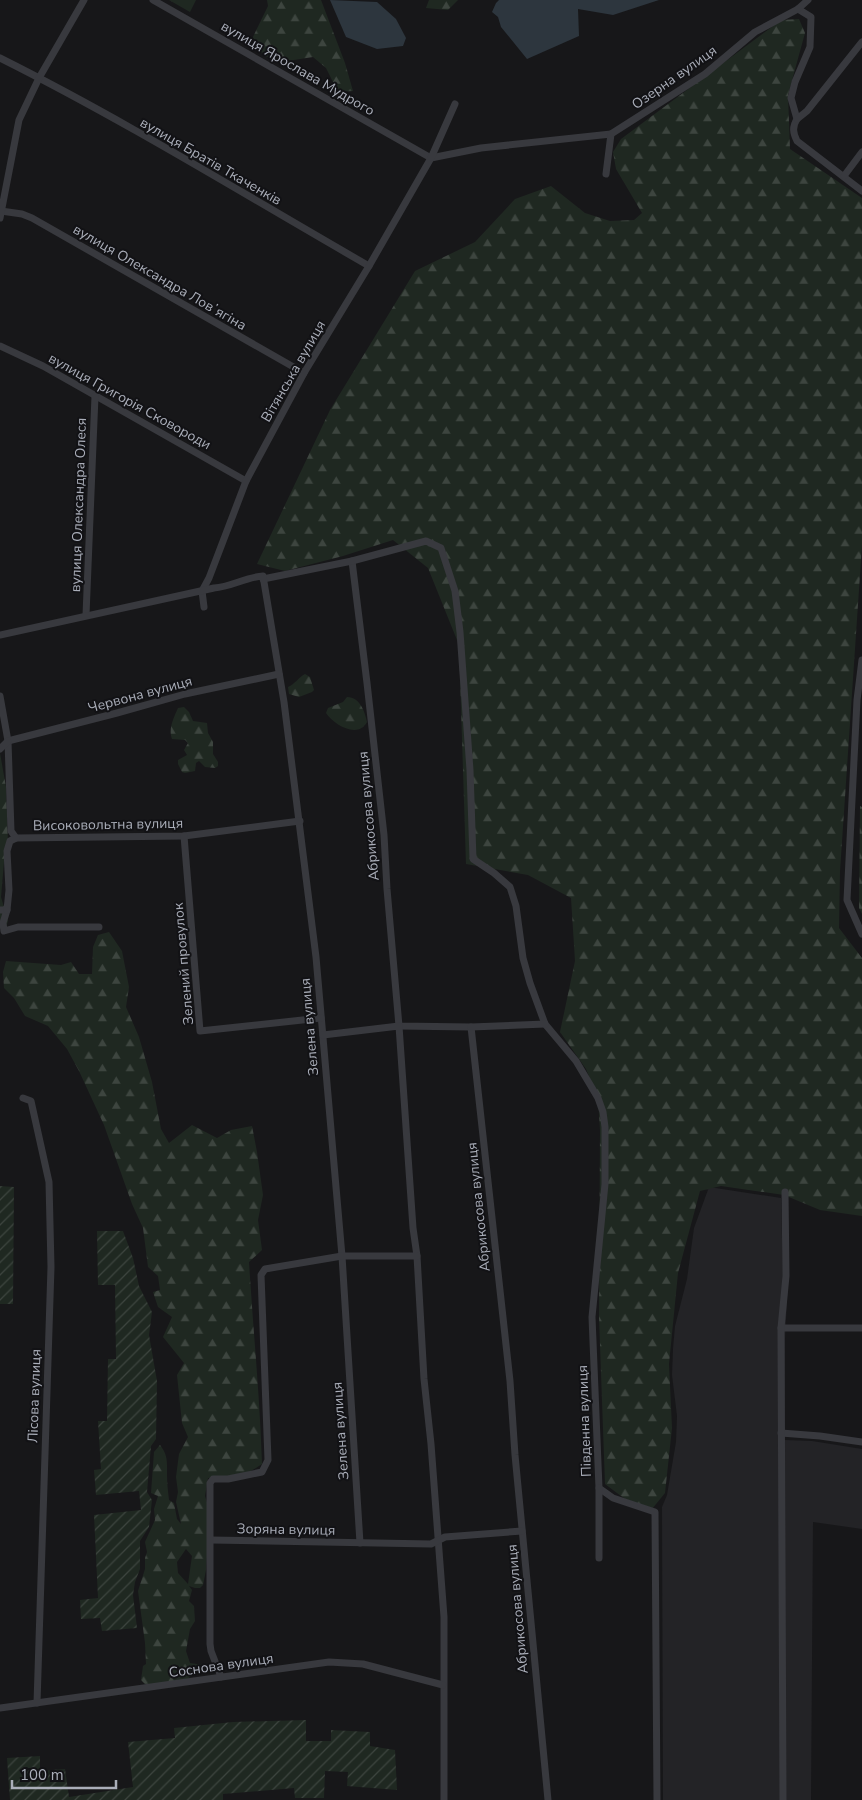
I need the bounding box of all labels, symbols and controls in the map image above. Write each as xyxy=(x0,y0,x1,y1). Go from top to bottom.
street label: вулиця Ярослава Мудрого xyxy=(217,17,378,120)
street label: Озерна вулиця xyxy=(628,41,721,114)
street label: вулиця Братів Ткаченків xyxy=(137,113,285,210)
street label: вулиця Олександра Ловʼягіна xyxy=(70,220,250,335)
street label: Вітянська вулиця xyxy=(257,317,330,425)
street label: вулиця Григорія Сковороди xyxy=(45,349,214,454)
street label: вулиця Олександра Олеся xyxy=(66,418,91,592)
street label: Червона вулиця xyxy=(86,671,194,718)
street label: Абрикосова вулиця xyxy=(353,751,384,881)
street label: Високовольтна вулиця xyxy=(33,814,183,835)
street label: Зелений провулок xyxy=(169,901,198,1026)
street label: Зелена вулиця xyxy=(296,977,323,1077)
street label: Абрикосова вулиця xyxy=(462,1141,495,1272)
street label: Лісова вулиця xyxy=(23,1349,46,1443)
street label: Південна вулиця xyxy=(573,1365,596,1477)
street label: Зелена вулиця xyxy=(328,1381,353,1481)
street label: Зоряна вулиця xyxy=(236,1519,336,1540)
street label: Абрикосова вулиця xyxy=(502,1544,533,1674)
street label: Соснова вулиця xyxy=(168,1649,275,1682)
scale bar xyxy=(12,1758,116,1790)
text: 100 m xyxy=(20,1765,64,1785)

